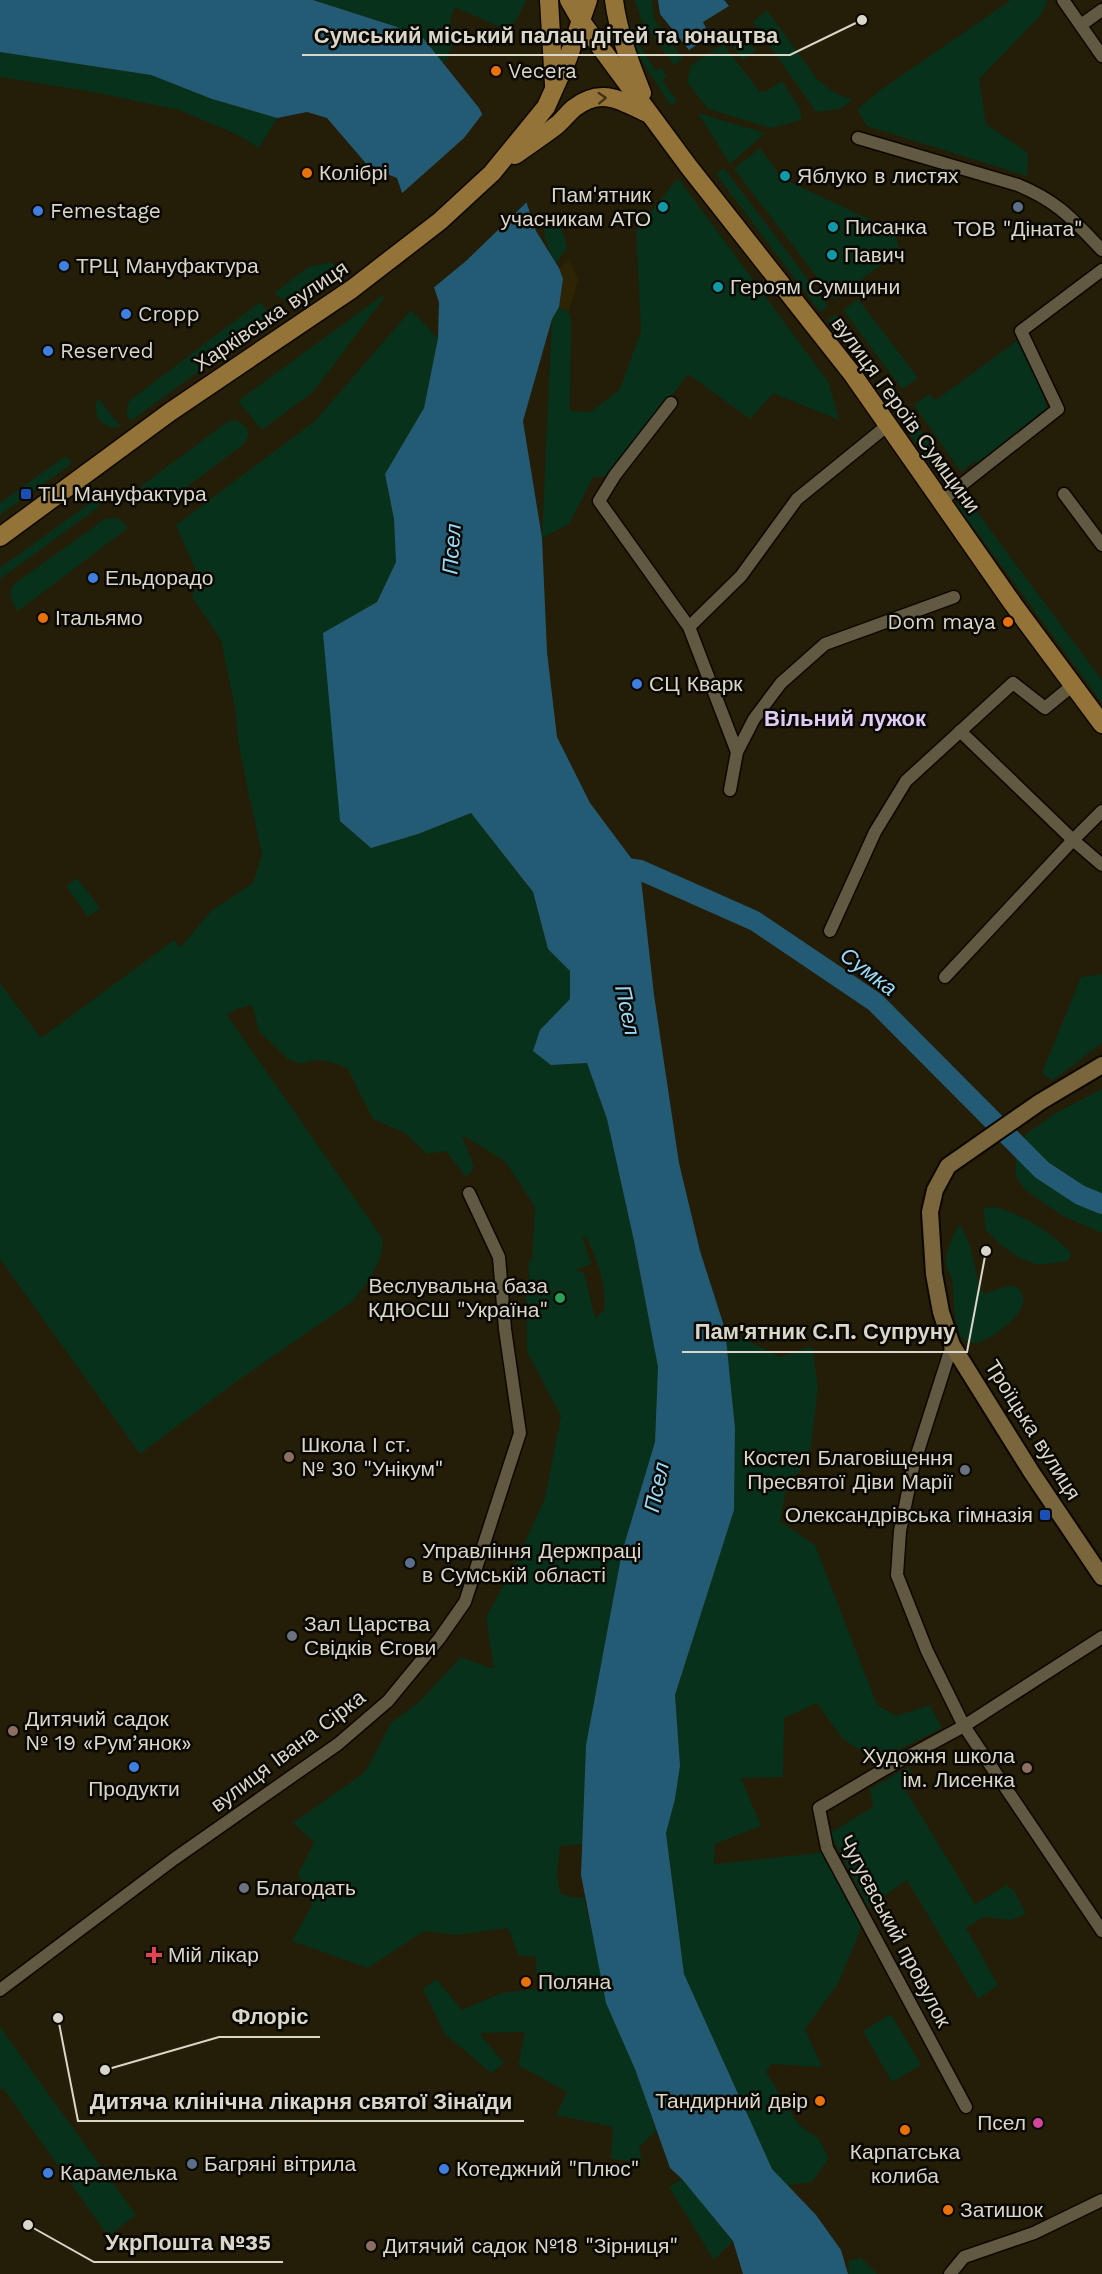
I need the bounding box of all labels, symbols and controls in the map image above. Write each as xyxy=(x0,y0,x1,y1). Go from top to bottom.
callout: Сумський міський палац дітей та юнацтва xyxy=(302,15,790,55)
text: Сумський міський палац дітей та юнацтва xyxy=(314,23,779,48)
place label: Vecera xyxy=(508,58,577,83)
marker: Vecera xyxy=(489,64,503,78)
one-way arrow xyxy=(597,91,606,104)
place label: Колібрі xyxy=(319,160,388,185)
place label: Яблуко в листях xyxy=(797,163,959,188)
marker: Колібрі xyxy=(300,166,314,180)
marker: Яблуко в листях xyxy=(778,169,792,183)
place label: Пам'ятник учасникам АТО xyxy=(501,182,652,231)
place label: Femestage xyxy=(50,198,161,223)
marker: Пам'ятник учасникам АТО xyxy=(656,200,670,214)
marker: ТОВ "Діната" xyxy=(1011,200,1025,214)
marker: Femestage xyxy=(31,204,45,218)
place label: Писанка xyxy=(845,214,927,239)
place label: ТОВ "Діната" xyxy=(953,216,1083,241)
marker: Писанка xyxy=(826,220,840,234)
place label: Павич xyxy=(844,242,905,267)
marker: Павич xyxy=(825,248,839,262)
place label: ТРЦ Мануфактура xyxy=(76,253,259,278)
street label: Харківська вулиця xyxy=(189,255,352,376)
marker: ТРЦ Мануфактура xyxy=(57,259,71,273)
place label: Героям Сумщини xyxy=(730,274,900,299)
marker: Героям Сумщини xyxy=(711,280,725,294)
place label: Cropp xyxy=(138,301,200,326)
marker: Cropp xyxy=(119,307,133,321)
street label: вулиця Героїв Сумщини xyxy=(827,312,986,518)
place label: Reserved xyxy=(60,338,154,363)
marker: Reserved xyxy=(41,344,55,358)
place label: ТЦ Мануфактура xyxy=(38,481,207,506)
marker: ТЦ Мануфактура xyxy=(19,487,33,501)
water label: Псел xyxy=(437,523,466,575)
place label: Ельдорадо xyxy=(105,565,213,590)
marker: Ельдорадо xyxy=(86,571,100,585)
place label: Італьямо xyxy=(55,605,143,630)
place label: Dom maya xyxy=(887,609,996,634)
marker: Італьямо xyxy=(36,611,50,625)
marker: Dom maya xyxy=(1001,615,1015,629)
place label: СЦ Кварк xyxy=(649,671,743,696)
marker: СЦ Кварк xyxy=(630,677,644,691)
district label: Вільний лужок xyxy=(764,706,927,731)
water label: Сумка xyxy=(835,942,902,1001)
water label: Псел xyxy=(610,983,645,1038)
place label: Веслувальна база КДЮСШ "Україна" xyxy=(368,1273,548,1322)
marker: Веслувальна база КДЮСШ "Україна" xyxy=(553,1291,567,1305)
callout: Пам'ятник С.П. Супруну xyxy=(682,1312,967,1352)
text: Пам'ятник С.П. Супруну xyxy=(695,1319,956,1344)
street label: Троїцька вулиця xyxy=(980,1355,1087,1504)
place label: Школа І ст. № 30 "Унікум" xyxy=(301,1432,443,1481)
place label: Костел Благовіщення Пресвятої Діви Марії xyxy=(743,1445,953,1494)
marker: Школа І ст. № 30 "Унікум" xyxy=(282,1450,296,1464)
water label: Псел xyxy=(639,1460,674,1515)
marker: Костел Благовіщення Пресвятої Діви Марії xyxy=(958,1463,972,1477)
place label: Олександрівська гімназія xyxy=(785,1502,1033,1527)
marker: Олександрівська гімназія xyxy=(1038,1508,1052,1522)
place label: Управління Держпраці в Сумській області xyxy=(422,1538,642,1587)
marker: Управління Держпраці в Сумській області xyxy=(403,1556,417,1570)
place label: Зал Царства Свідків Єгови xyxy=(304,1611,436,1660)
marker: Зал Царства Свідків Єгови xyxy=(285,1629,299,1643)
street label: вулиця Івана Сірка xyxy=(206,1684,370,1817)
place label: Дитячий садок № 19 «Рум’янок» xyxy=(25,1706,192,1755)
marker: Дитячий садок № 19 «Рум’янок» xyxy=(6,1724,20,1738)
place label: Художня школа ім. Лисенка xyxy=(862,1743,1015,1792)
marker: Продукти xyxy=(127,1760,141,1774)
marker: Художня школа ім. Лисенка xyxy=(1020,1761,1034,1775)
place label: Продукти xyxy=(88,1776,180,1801)
street label: Чугуєвський провулок xyxy=(834,1830,957,2032)
place label: Благодать xyxy=(256,1875,356,1900)
marker: Благодать xyxy=(237,1881,251,1895)
place label: Мій лікар xyxy=(168,1942,259,1967)
marker: Мій лікар xyxy=(145,1946,163,1964)
place label: Поляна xyxy=(538,1969,612,1994)
marker: Поляна xyxy=(519,1975,533,1989)
callout: Флоріс xyxy=(219,1997,320,2037)
text: Флоріс xyxy=(231,2004,309,2029)
callout: Дитяча клінічна лікарня святої Зінаїди xyxy=(78,2081,524,2121)
place label: Тандирний двір xyxy=(655,2088,808,2113)
text: Дитяча клінічна лікарня святої Зінаїди xyxy=(90,2089,512,2114)
marker: Тандирний двір xyxy=(813,2094,827,2108)
place label: Псел xyxy=(977,2110,1026,2135)
marker: Псел xyxy=(1031,2116,1045,2130)
marker: Карпатська колиба xyxy=(898,2123,912,2137)
place label: Карпатська колиба xyxy=(850,2139,960,2188)
place label: Багряні вітрила xyxy=(204,2151,356,2176)
place label: Котеджний "Плюс" xyxy=(456,2156,639,2181)
marker: Багряні вітрила xyxy=(185,2157,199,2171)
place label: Карамелька xyxy=(60,2160,178,2185)
marker: Котеджний "Плюс" xyxy=(437,2162,451,2176)
marker: Карамелька xyxy=(41,2166,55,2180)
place label: Затишок xyxy=(960,2197,1044,2222)
marker: Затишок xyxy=(941,2203,955,2217)
callout: УкрПошта №35 xyxy=(94,2222,283,2262)
text: УкрПошта №35 xyxy=(105,2230,271,2255)
place label: Дитячий садок №18 "Зірниця" xyxy=(383,2233,678,2258)
marker: Дитячий садок №18 "Зірниця" xyxy=(364,2239,378,2253)

